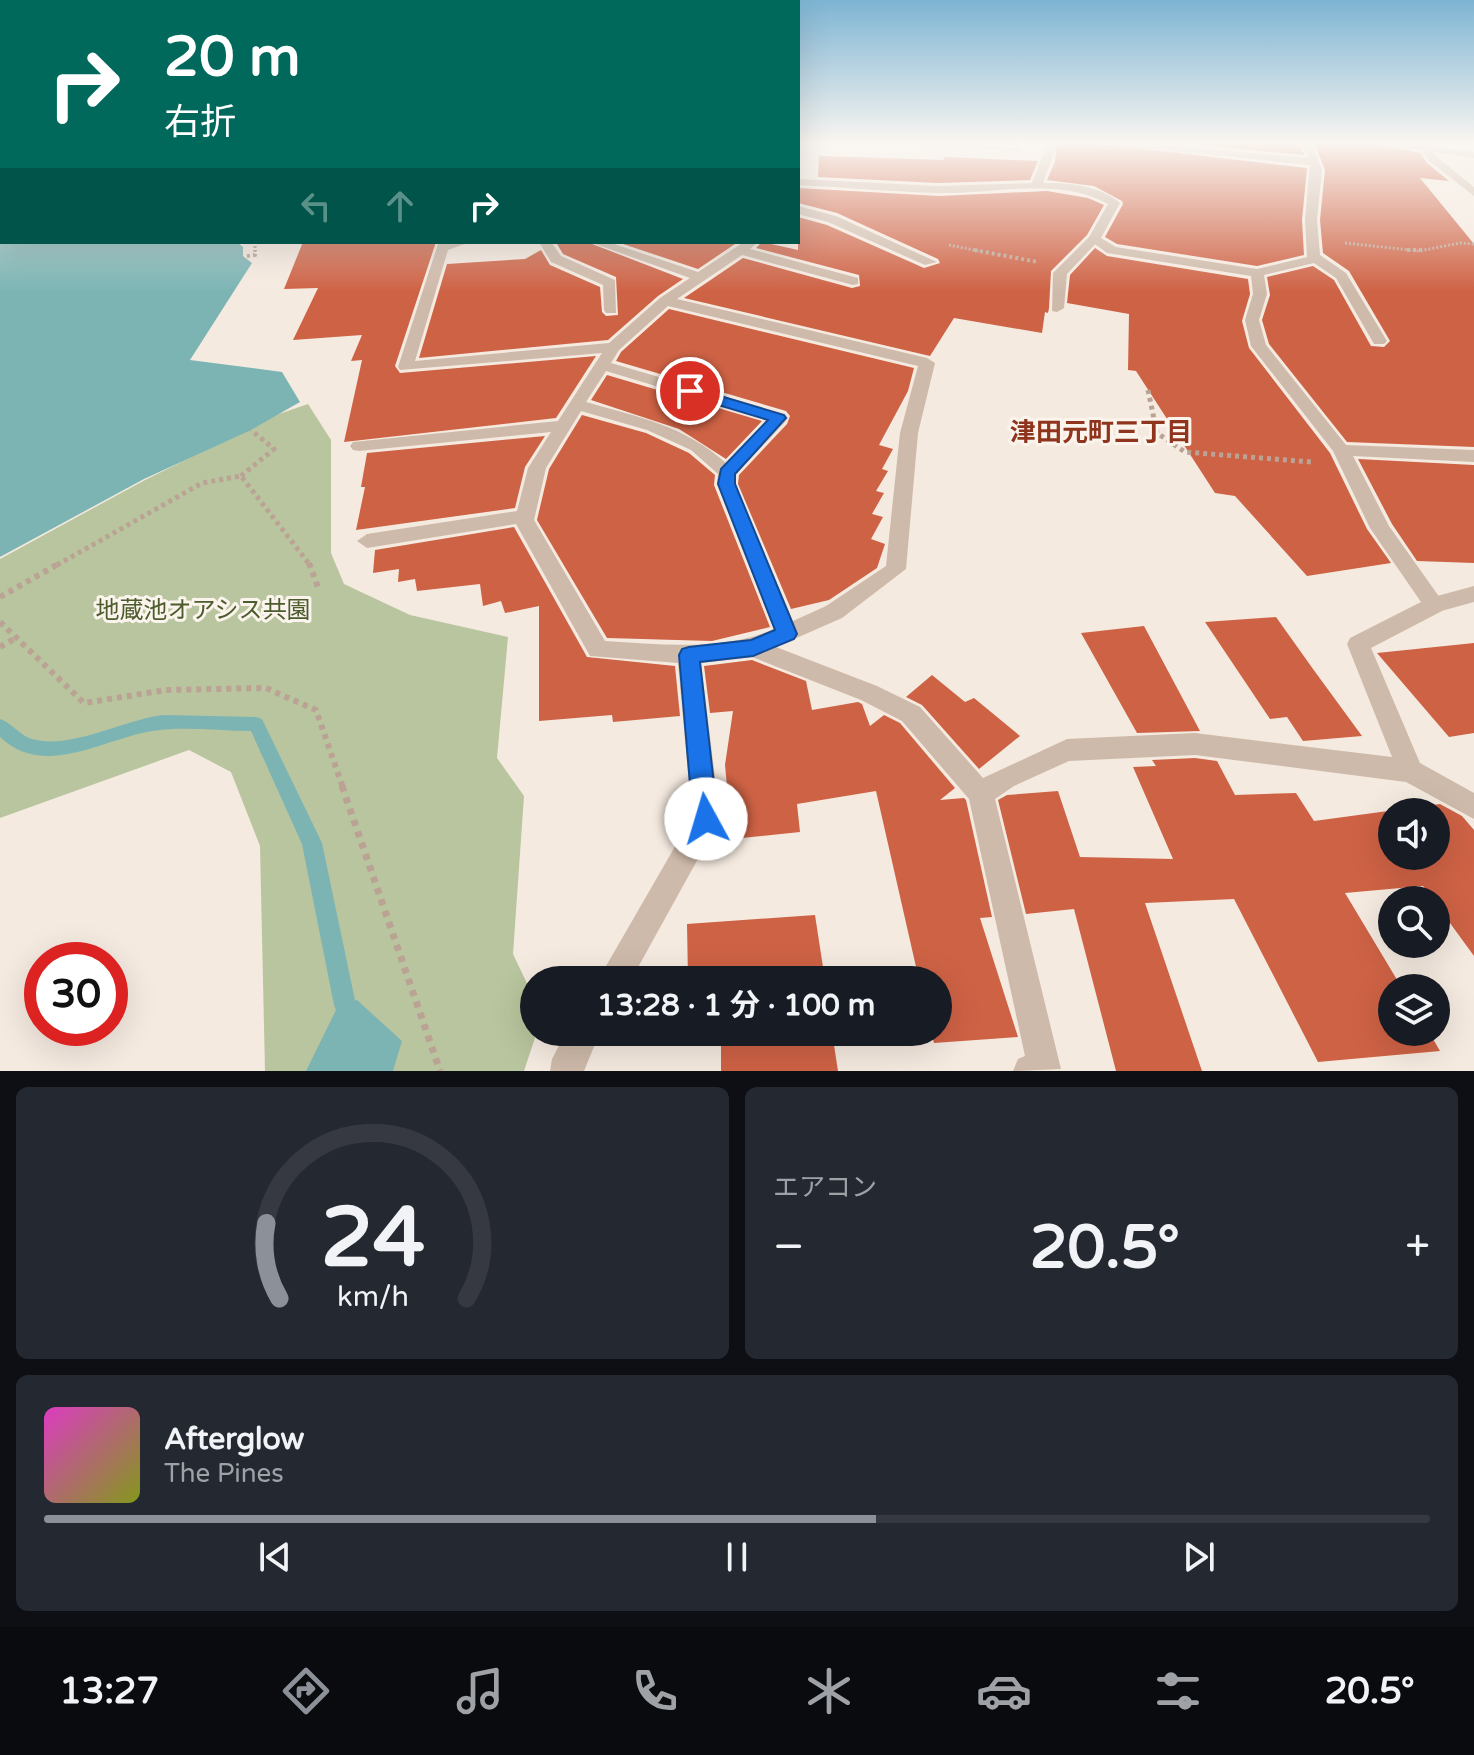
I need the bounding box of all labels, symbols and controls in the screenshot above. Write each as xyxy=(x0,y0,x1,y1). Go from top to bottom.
text: 20 m xyxy=(164,24,300,91)
icon: right xyxy=(32,32,136,136)
text: 右折 xyxy=(164,101,236,144)
icon: left xyxy=(294,184,338,228)
icon: ahead xyxy=(378,184,422,228)
icon: right xyxy=(462,184,506,228)
pin xyxy=(656,357,724,425)
icon: arrive xyxy=(668,369,712,413)
district label: 津田元町三丁目 xyxy=(1010,417,1192,448)
park label: 地蔵池オアシス共園 xyxy=(95,596,311,625)
position arrow xyxy=(664,777,748,861)
map controls xyxy=(1378,798,1450,1046)
button: sound xyxy=(1378,798,1450,870)
button: search xyxy=(1378,886,1450,958)
speed limit sign: 30 xyxy=(24,942,128,1046)
button: layers xyxy=(1378,974,1450,1046)
text: 13:28 · 1 分 · 100 m xyxy=(597,987,875,1024)
text: エアコン xyxy=(773,1172,877,1203)
text: 24 xyxy=(320,1189,425,1289)
text: 20.5° xyxy=(1030,1212,1180,1284)
text: − xyxy=(773,1221,804,1274)
text: + xyxy=(1405,1221,1430,1274)
text: km/h xyxy=(337,1280,408,1314)
text: Afterglow xyxy=(164,1421,304,1458)
text: The Pines xyxy=(164,1458,284,1489)
icon: previous xyxy=(253,1535,297,1579)
icon: pause xyxy=(715,1535,759,1579)
icon: next xyxy=(1177,1535,1221,1579)
icon: directions xyxy=(278,1663,334,1719)
icon: music xyxy=(452,1663,508,1719)
icon: phone xyxy=(627,1663,683,1719)
icon: climate xyxy=(801,1663,857,1719)
icon: car xyxy=(976,1663,1032,1719)
icon: filters xyxy=(1150,1663,1206,1719)
text: 13:27 xyxy=(59,1670,159,1713)
text: 20.5° xyxy=(1325,1670,1415,1713)

